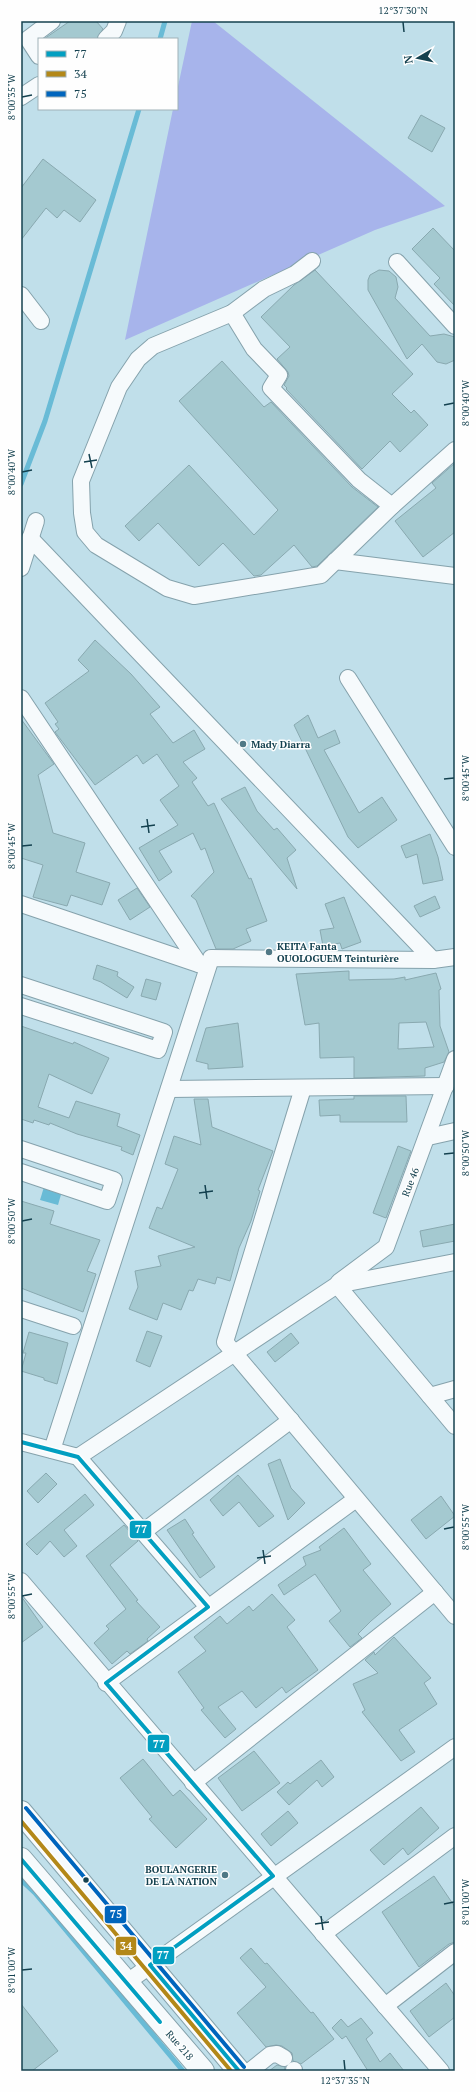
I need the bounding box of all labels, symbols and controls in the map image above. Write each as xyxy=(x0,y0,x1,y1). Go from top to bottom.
text: 12°37'30"N xyxy=(378,4,428,17)
legend xyxy=(38,38,178,110)
north arrow xyxy=(398,38,438,78)
text: 77 xyxy=(74,46,87,61)
text: N xyxy=(400,54,416,65)
text: 34 xyxy=(74,66,87,81)
text: 8°00'35"W xyxy=(5,73,18,120)
text: 75 xyxy=(74,86,87,101)
text: 8°00'40"W xyxy=(459,379,472,426)
text: 8°00'40"W xyxy=(5,448,18,495)
place label: Mady Diarra xyxy=(251,738,311,751)
marker: Mady Diarra xyxy=(238,739,248,749)
text: 8°00'45"W xyxy=(459,754,472,801)
text: 8°00'45"W xyxy=(5,822,18,869)
place label: KEITA Fanta OUOLOGUEM Teinturière xyxy=(277,940,399,965)
marker: KEITA Fanta OUOLOGUEM Teinturière xyxy=(264,947,274,957)
text: 8°00'50"W xyxy=(459,1129,472,1176)
street label: Rue 46 xyxy=(399,1165,422,1199)
text: 8°00'50"W xyxy=(5,1197,18,1244)
text: 8°00'55"W xyxy=(459,1503,472,1550)
line badge: 77 xyxy=(129,1520,152,1539)
text: 77 xyxy=(135,1522,147,1536)
text: 8°00'55"W xyxy=(5,1572,18,1619)
line badge: 77 xyxy=(147,1734,170,1753)
text: 77 xyxy=(153,1737,165,1751)
place label: BOULANGERIE DE LA NATION xyxy=(145,1863,217,1888)
marker: BOULANGERIE DE LA NATION xyxy=(220,1870,230,1880)
unlabelled marker xyxy=(81,1875,91,1885)
text: 8°01'00"W xyxy=(459,1878,472,1925)
line badge: 75 xyxy=(104,1905,127,1924)
text: 75 xyxy=(110,1907,122,1921)
line badge: 34 xyxy=(115,1936,137,1956)
text: 34 xyxy=(120,1939,133,1953)
text: 8°01'00"W xyxy=(5,1946,18,1993)
line badge: 77 xyxy=(152,1946,175,1965)
text: 77 xyxy=(157,1948,169,1962)
street label: Rue 218 xyxy=(163,2028,196,2063)
text: 12°37'35"N xyxy=(320,2074,370,2087)

